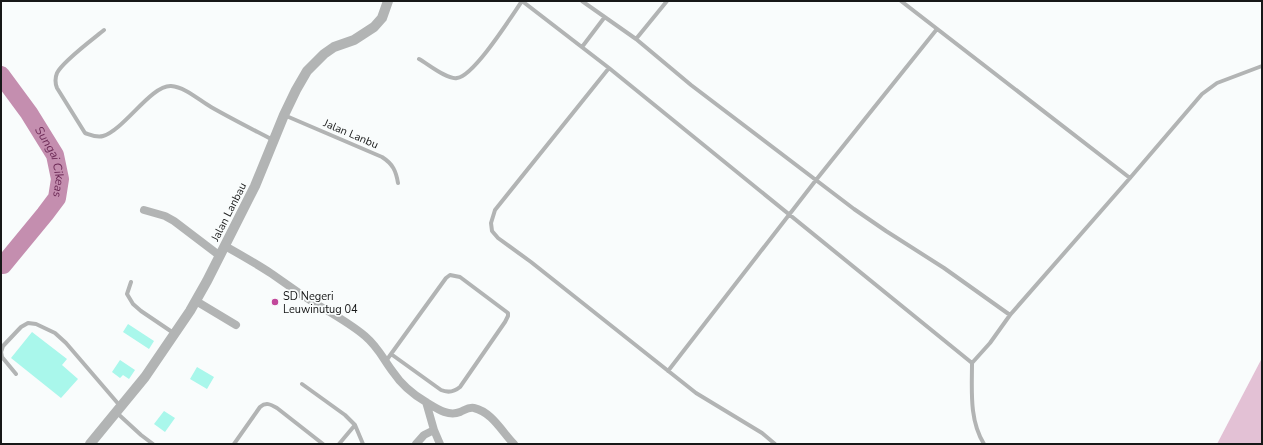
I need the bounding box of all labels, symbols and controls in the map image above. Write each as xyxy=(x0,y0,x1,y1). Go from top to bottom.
street label: Jalan Lanbu xyxy=(320,115,381,152)
water label: Sungai Cikeas xyxy=(31,123,68,199)
street label: Jalan Lanbau xyxy=(207,180,250,245)
place label: SD Negeri Leuwinutug 04 xyxy=(283,289,358,317)
marker: SD Negeri Leuwinutug 04 xyxy=(270,297,280,307)

